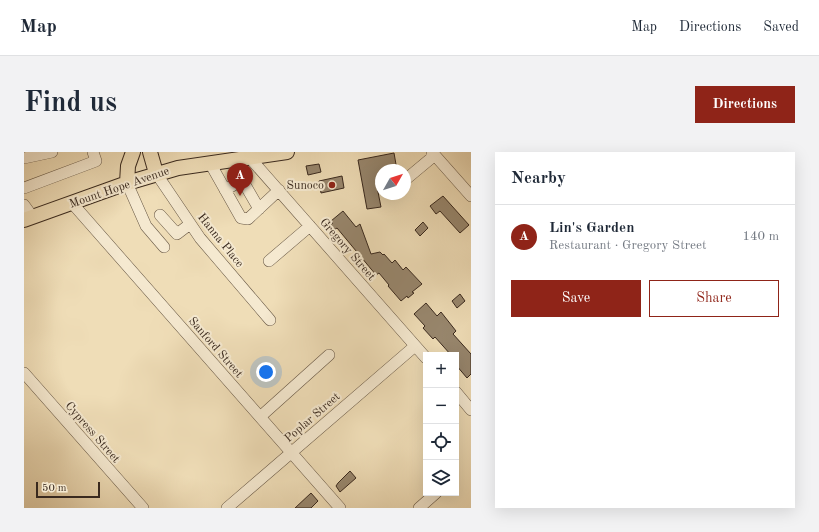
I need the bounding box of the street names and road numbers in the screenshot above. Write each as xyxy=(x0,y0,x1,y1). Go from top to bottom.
street label: Mount Hope Avenue xyxy=(68,165,171,211)
street label: Hanna Place xyxy=(195,211,246,270)
street label: Gregory Street xyxy=(317,216,377,283)
street label: Sanford Street xyxy=(186,315,245,380)
street label: Poplar Street xyxy=(283,391,343,445)
street label: Cypress Street xyxy=(63,400,122,466)

